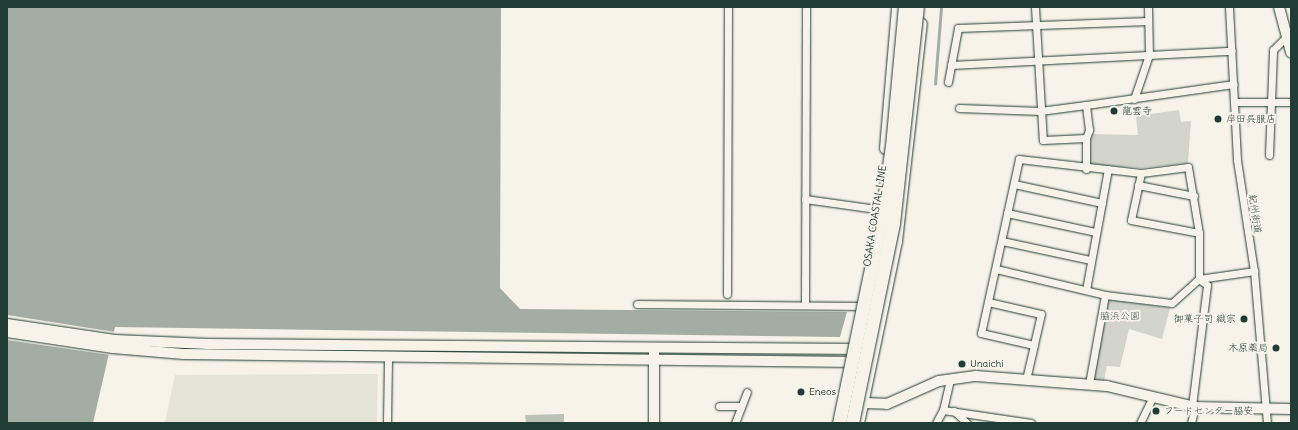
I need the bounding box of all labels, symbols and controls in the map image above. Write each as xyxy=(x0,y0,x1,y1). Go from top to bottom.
place label: 龍雲寺 xyxy=(1122,105,1152,117)
marker: 龍雲寺 xyxy=(1109,106,1119,116)
place label: 岸田呉服店 xyxy=(1226,113,1276,125)
marker: 岸田呉服店 xyxy=(1213,114,1223,124)
street label: OSAKA COASTAL LINE xyxy=(861,164,889,268)
street label: 紀州街道 xyxy=(1246,193,1264,235)
park label: 脇浜公園 xyxy=(1100,310,1140,322)
place label: 御菓子司 織宗 xyxy=(1174,313,1236,325)
marker: 御菓子司 織宗 xyxy=(1239,314,1249,324)
place label: 木原薬局 xyxy=(1228,342,1268,354)
marker: 木原薬局 xyxy=(1271,343,1281,353)
place label: Unaichi xyxy=(970,358,1004,370)
marker: Unaichi xyxy=(957,359,967,369)
place label: Eneos xyxy=(809,386,836,398)
marker: Eneos xyxy=(796,387,806,397)
place label: フードセンター脇安 xyxy=(1164,405,1254,417)
marker: フードセンター脇安 xyxy=(1151,406,1161,416)

